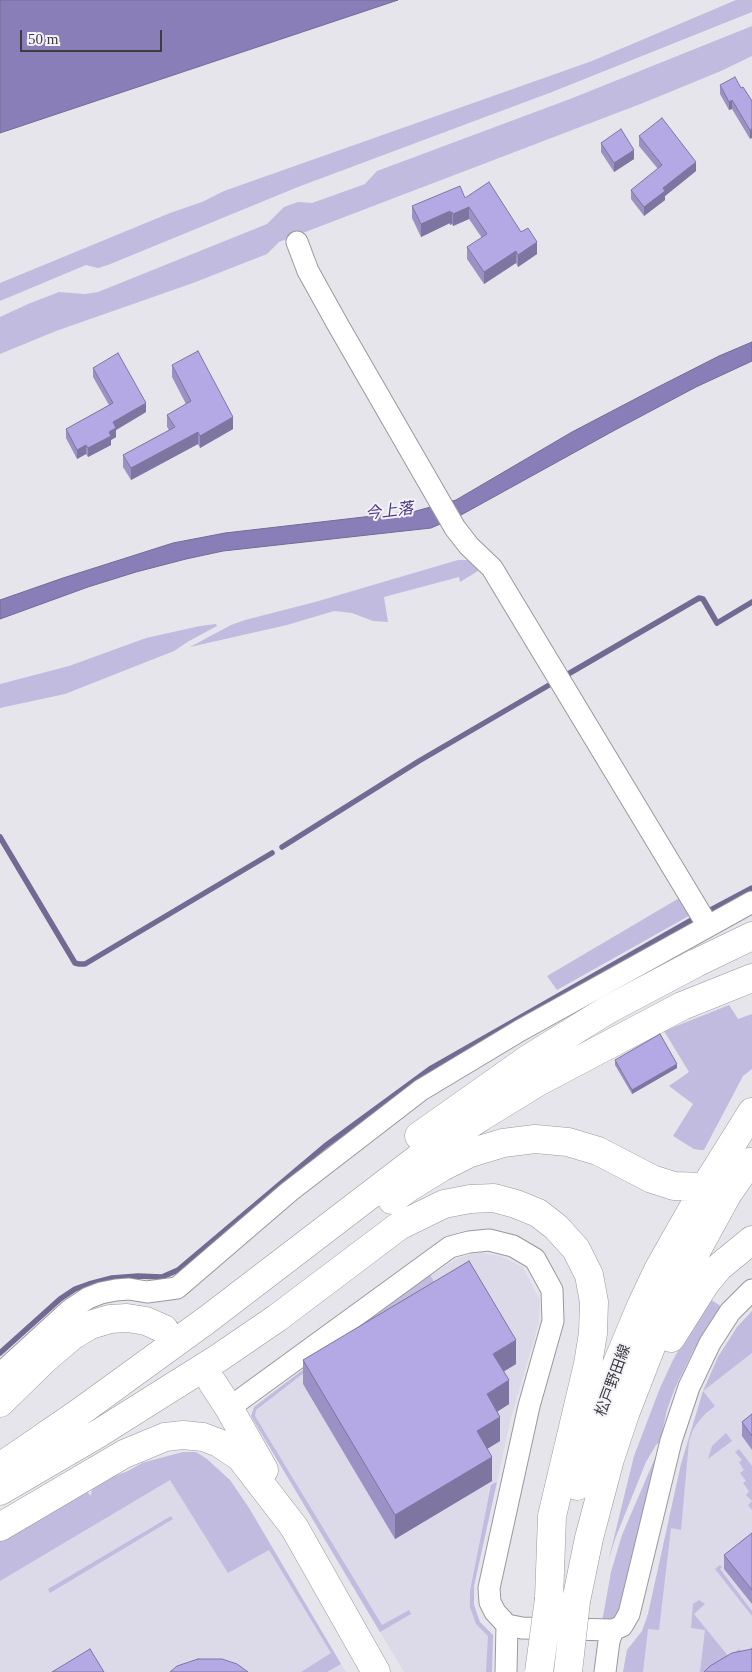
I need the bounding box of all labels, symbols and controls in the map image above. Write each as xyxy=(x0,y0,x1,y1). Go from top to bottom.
scale bar xyxy=(22,20,165,52)
text: 50 m xyxy=(28,31,58,47)
water label: 今上落 xyxy=(364,498,414,522)
street label: 松戸野田線 xyxy=(591,1342,633,1418)

